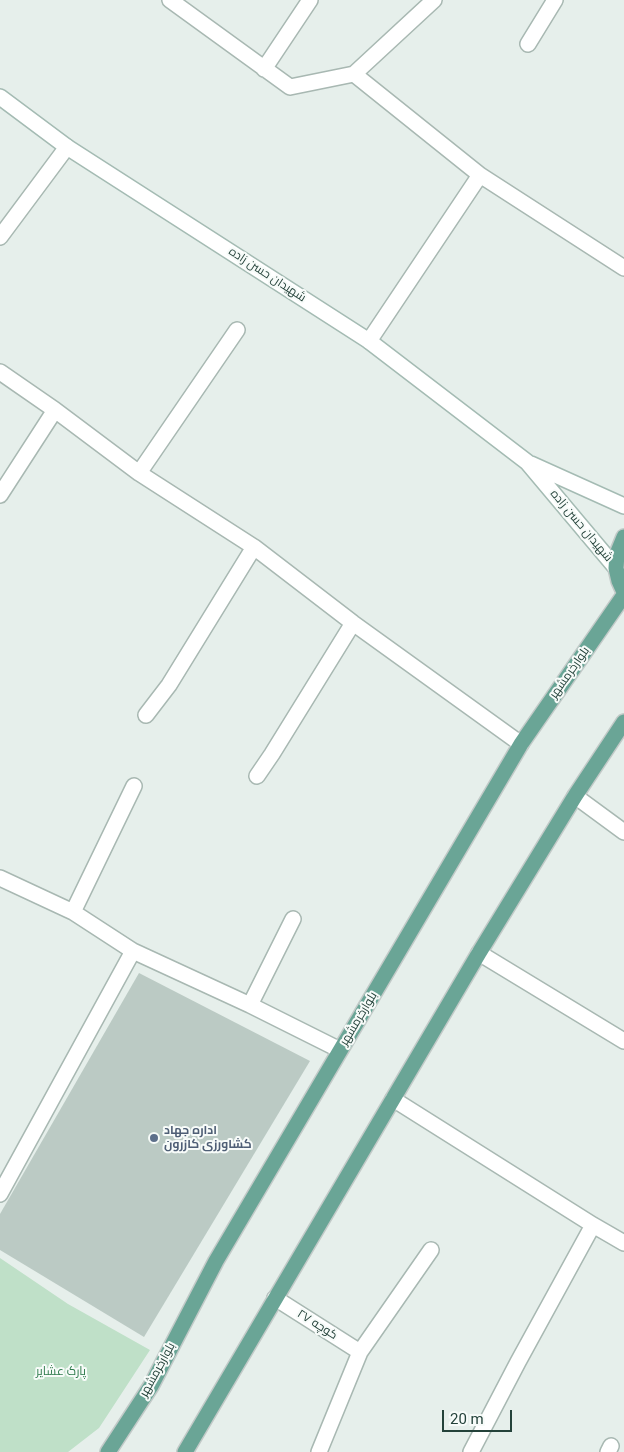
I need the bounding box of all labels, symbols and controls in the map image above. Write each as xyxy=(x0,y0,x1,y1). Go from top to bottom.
street label: شهیدان حسن زاده xyxy=(226,245,308,305)
street label: شهیدان حسن زاده xyxy=(547,487,615,565)
street label: بلوارخرمشهر xyxy=(547,644,593,702)
street label: بلوارخرمشهر xyxy=(337,990,381,1048)
place label: اداره جهاد کشاورزی کازرون xyxy=(164,1124,252,1152)
marker: اداره جهاد کشاورزی کازرون xyxy=(148,1132,160,1144)
street label: کوچه ۲۷ xyxy=(294,1307,340,1343)
street label: بلوارخرمشهر xyxy=(137,1340,179,1400)
park label: پارک عشایر xyxy=(36,1365,86,1379)
scale bar xyxy=(444,1400,514,1432)
text: 20 m xyxy=(450,1410,484,1428)

